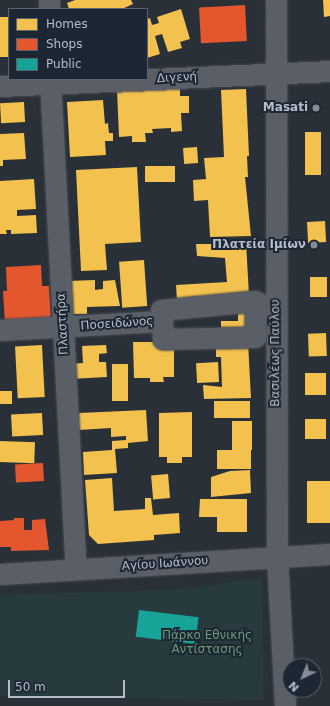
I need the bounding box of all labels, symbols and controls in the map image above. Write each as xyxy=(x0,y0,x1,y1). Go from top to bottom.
legend xyxy=(8,8,148,80)
text: Homes xyxy=(46,17,88,31)
text: Shops xyxy=(46,37,82,51)
text: Public xyxy=(46,57,82,71)
street label: Διγενή xyxy=(157,70,197,86)
place label: Masati xyxy=(263,101,308,115)
marker: Masati xyxy=(311,103,321,113)
place label: Πλατεία Ιμίων xyxy=(212,238,306,252)
marker: Πλατεία Ιμίων xyxy=(309,240,319,250)
street label: Πλαστήρα xyxy=(54,293,72,355)
street label: Βασιλέως Παύλου xyxy=(269,299,283,407)
street label: Ποσειδώνος xyxy=(80,314,154,334)
street label: Αγίου Ιωάννου xyxy=(121,554,209,574)
park label: Πάρκο Εθνικής Αντίστασης xyxy=(162,629,252,657)
north arrow xyxy=(282,658,322,698)
scale bar xyxy=(10,672,127,698)
text: N xyxy=(286,679,302,694)
text: 50 m xyxy=(15,680,46,694)

